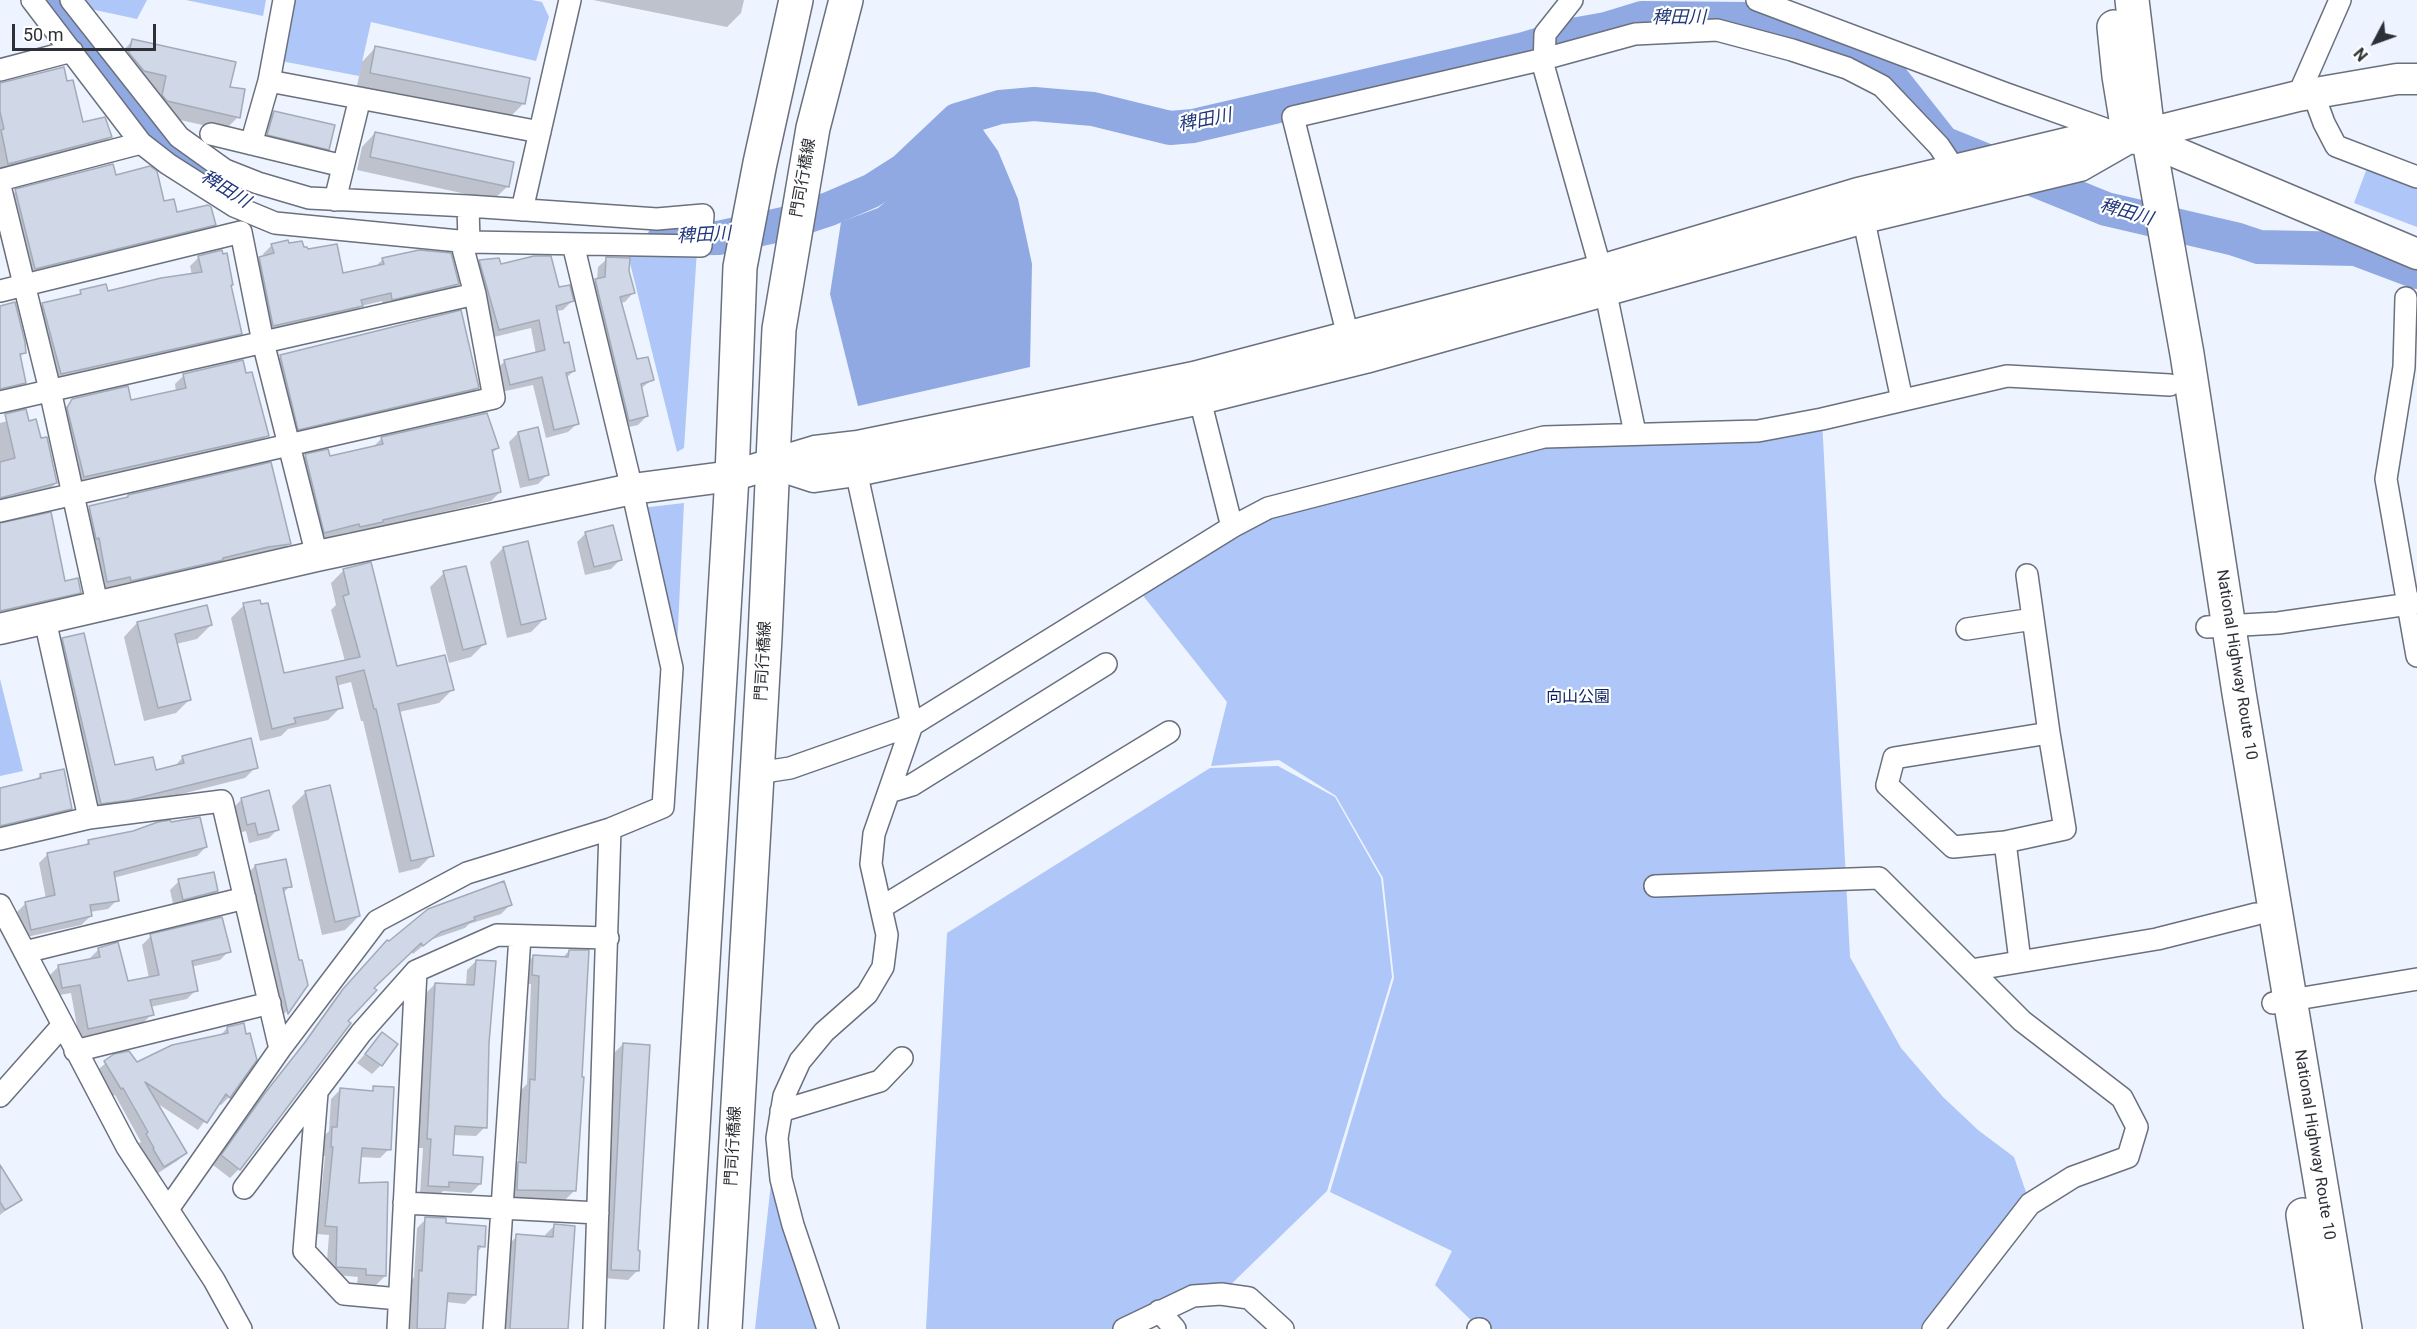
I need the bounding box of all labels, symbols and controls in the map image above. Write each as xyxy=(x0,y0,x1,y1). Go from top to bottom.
water label: 稗田川 xyxy=(1652,7,1706,29)
scale bar xyxy=(15,12,159,50)
north arrow xyxy=(2345,12,2405,72)
text: 50 m xyxy=(23,24,63,45)
text: N xyxy=(2350,44,2372,65)
water label: 稗田川 xyxy=(1176,105,1234,137)
street label: 門司行橋線 xyxy=(788,137,820,219)
water label: 稗田川 xyxy=(196,167,254,213)
water label: 稗田川 xyxy=(2097,195,2155,231)
water label: 稗田川 xyxy=(676,224,732,248)
street label: National Highway Route 10 xyxy=(2211,568,2261,762)
street label: 門司行橋線 xyxy=(752,621,776,701)
park label: 向山公園 xyxy=(1546,688,1610,708)
street label: National Highway Route 10 xyxy=(2289,1048,2339,1242)
street label: 門司行橋線 xyxy=(722,1106,746,1186)

